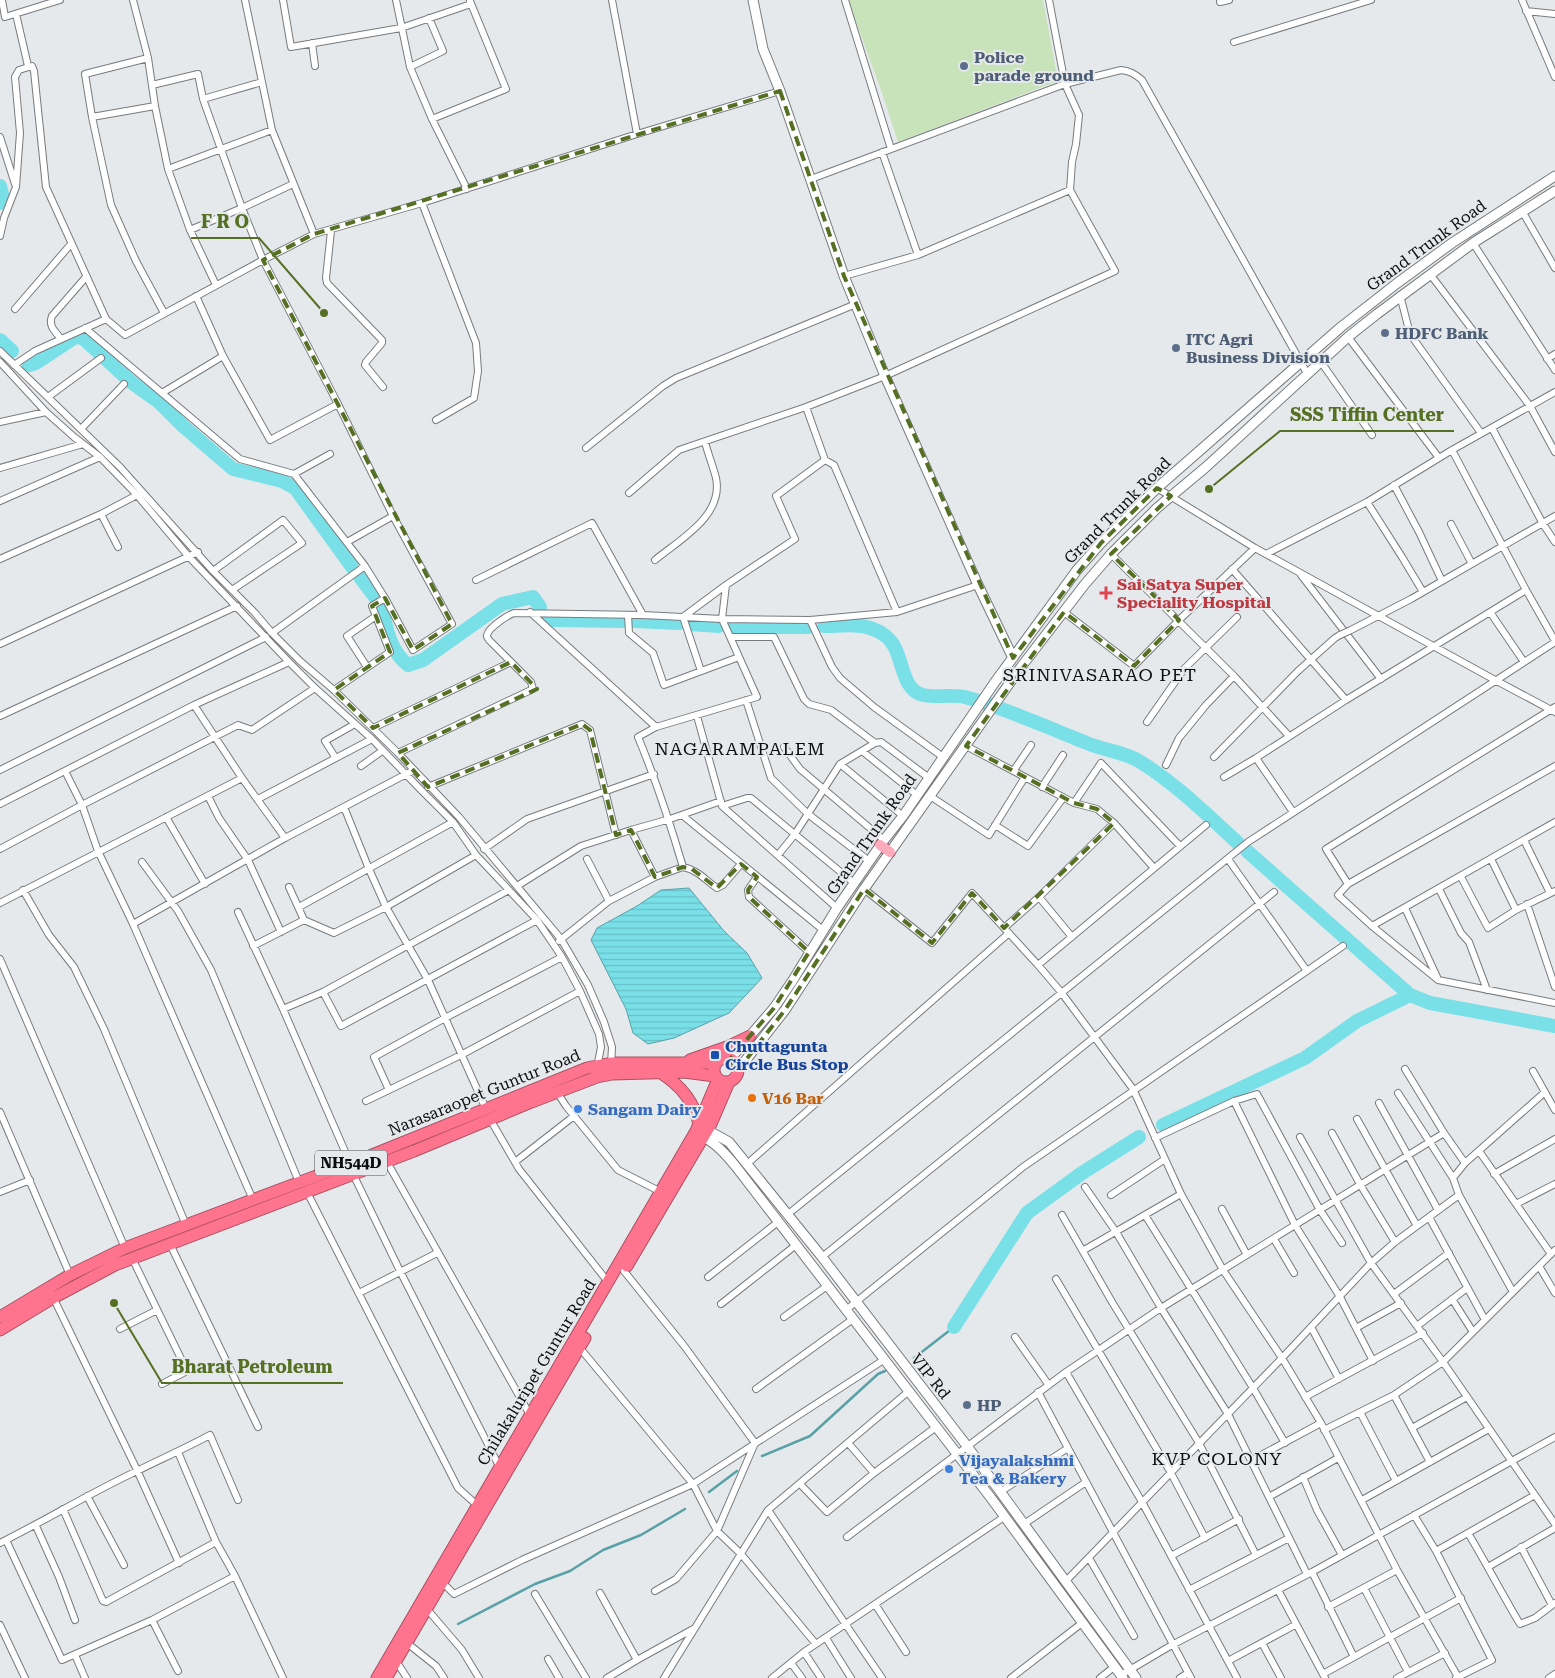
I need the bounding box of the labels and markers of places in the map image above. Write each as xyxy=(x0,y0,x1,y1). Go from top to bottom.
place label: Police parade ground xyxy=(974,48,1094,85)
marker: Police parade ground xyxy=(958,60,970,72)
callout: F R O xyxy=(191,205,259,238)
place label: HDFC Bank xyxy=(1395,324,1489,343)
marker: HDFC Bank xyxy=(1379,327,1391,339)
place label: ITC Agri Business Division xyxy=(1186,330,1330,367)
marker: ITC Agri Business Division xyxy=(1170,342,1182,354)
callout: SSS Tiffin Center xyxy=(1280,398,1454,431)
place label: Sai Satya Super Speciality Hospital xyxy=(1117,575,1272,612)
marker: Sai Satya Super Speciality Hospital xyxy=(1099,586,1113,600)
place label: Chuttagunta Circle Bus Stop xyxy=(725,1037,849,1074)
marker: Chuttagunta Circle Bus Stop xyxy=(709,1049,721,1061)
place label: V16 Bar xyxy=(762,1089,824,1108)
marker: V16 Bar xyxy=(746,1092,758,1104)
place label: Sangam Dairy xyxy=(588,1100,702,1119)
marker: Sangam Dairy xyxy=(572,1103,584,1115)
callout: Bharat Petroleum xyxy=(162,1350,343,1383)
place label: HP xyxy=(977,1396,1001,1415)
marker: HP xyxy=(961,1399,973,1411)
place label: Vijayalakshmi Tea & Bakery xyxy=(959,1451,1075,1488)
marker: Vijayalakshmi Tea & Bakery xyxy=(943,1463,955,1475)

